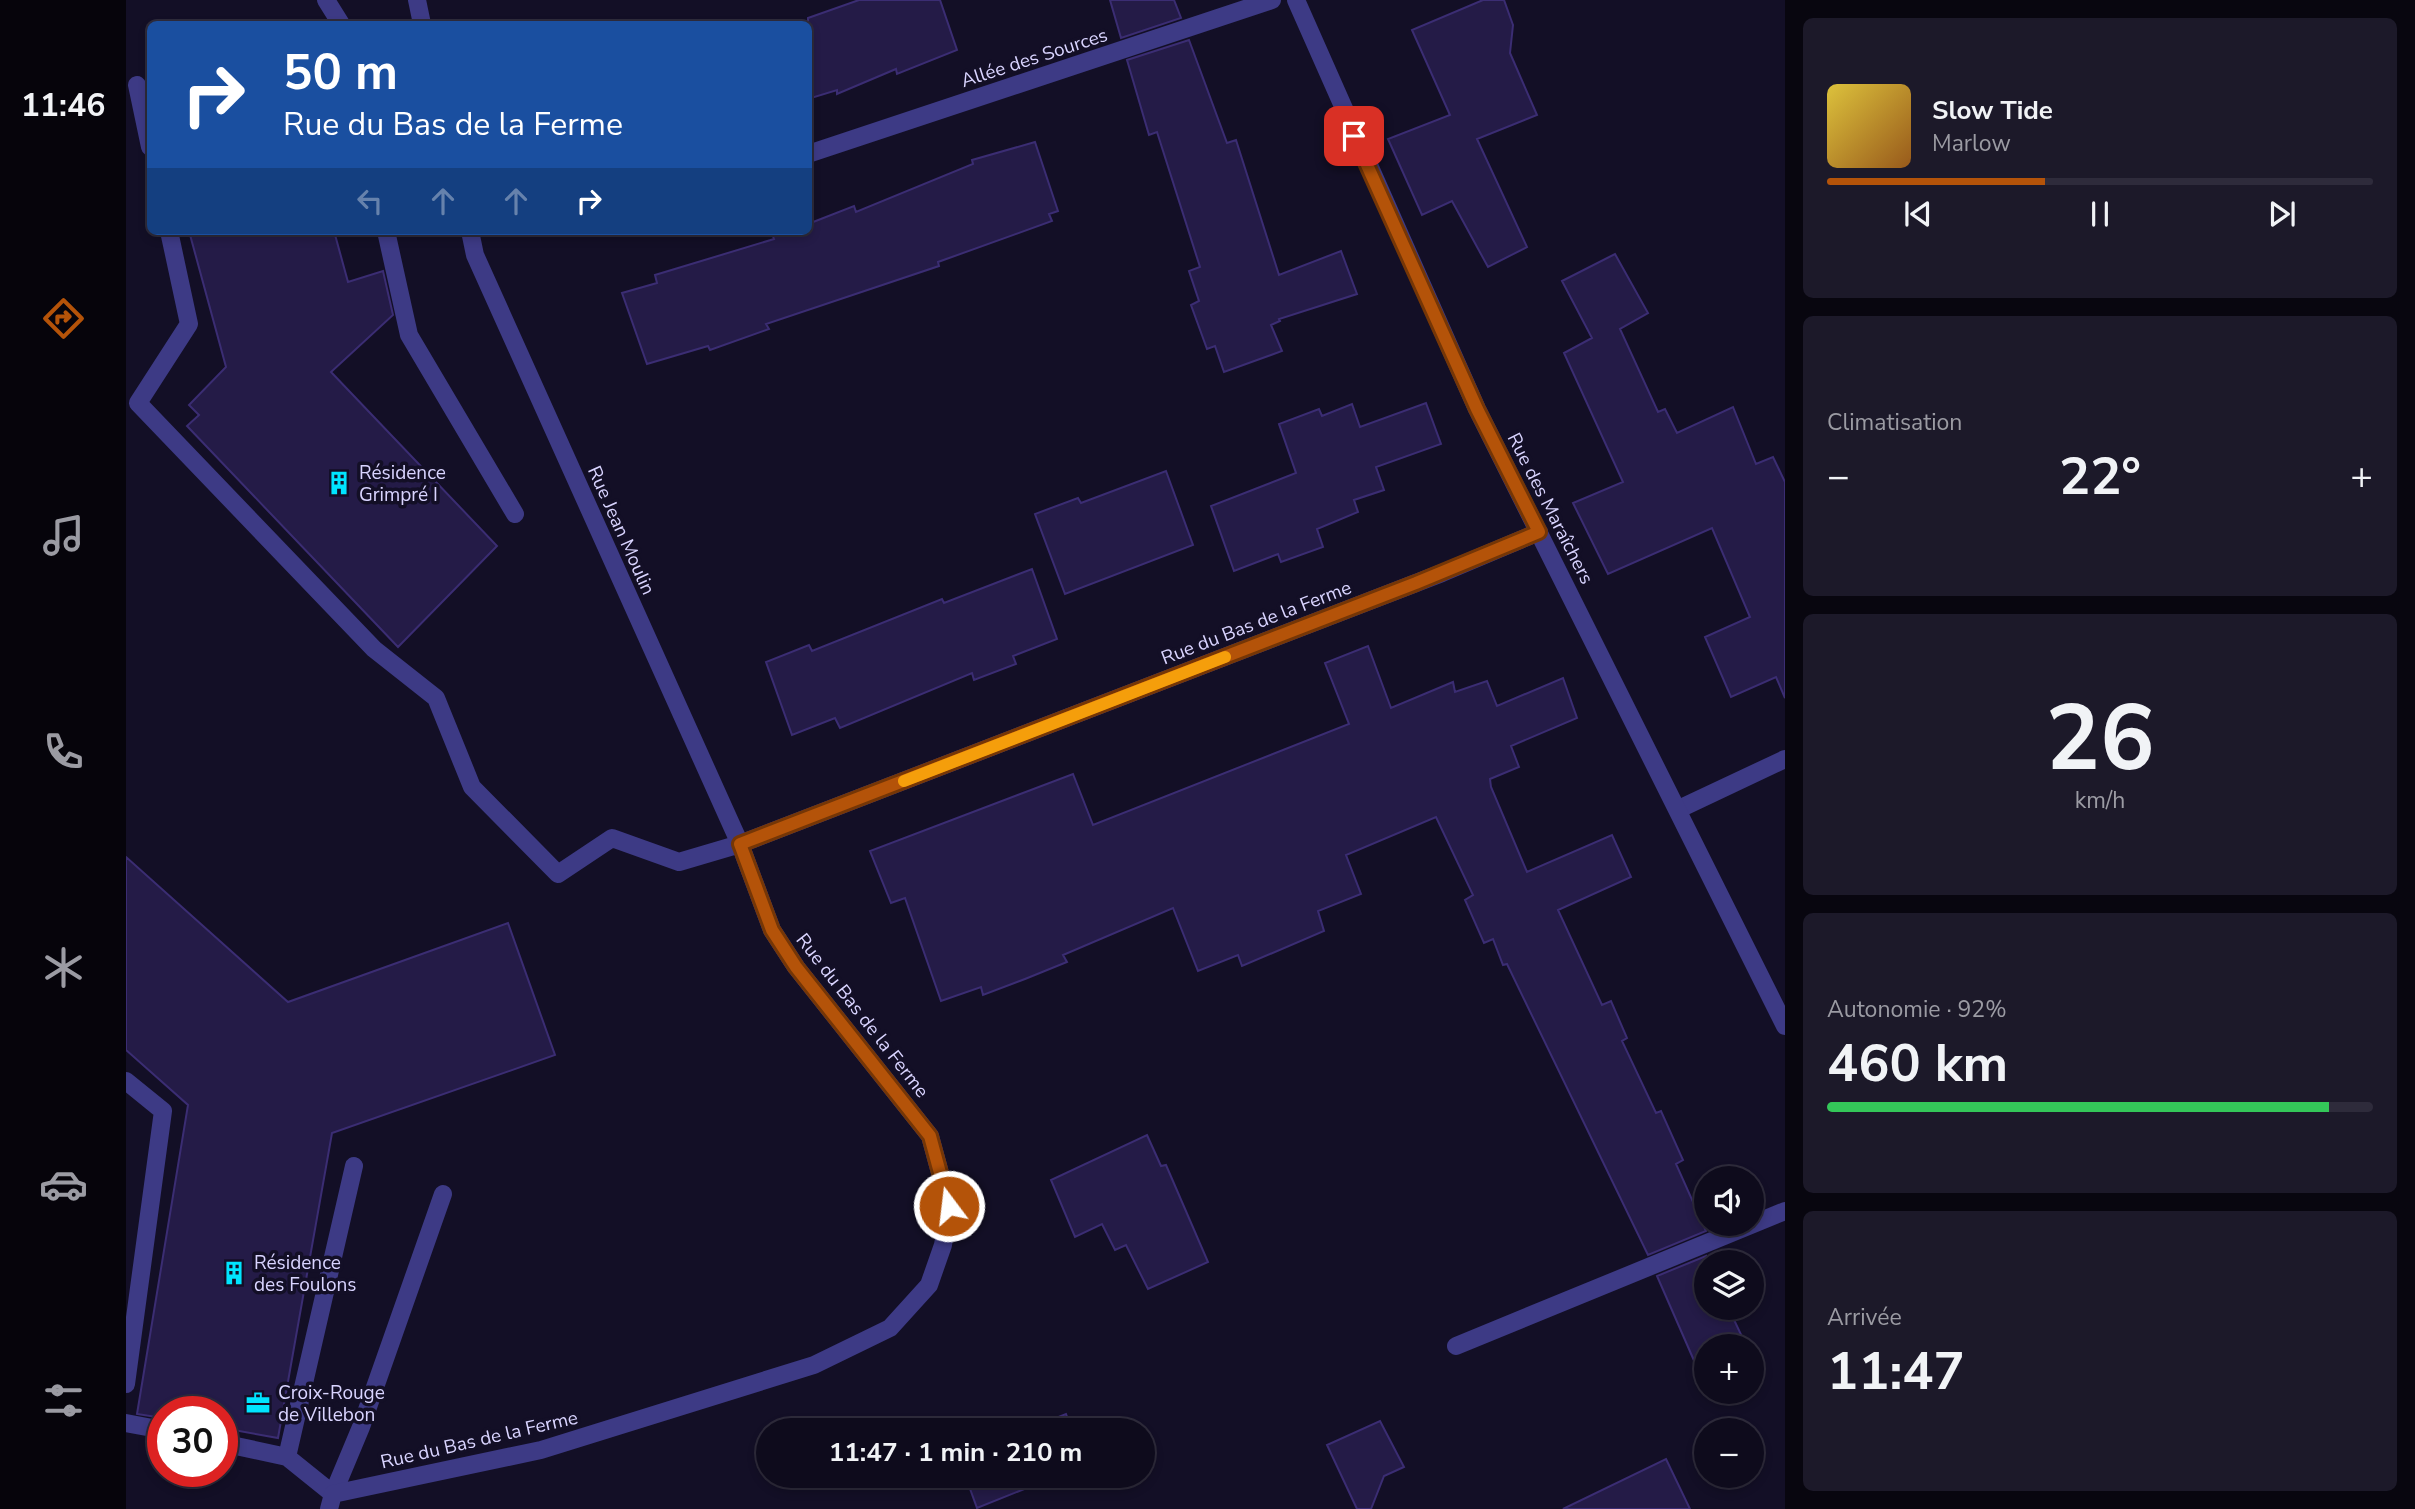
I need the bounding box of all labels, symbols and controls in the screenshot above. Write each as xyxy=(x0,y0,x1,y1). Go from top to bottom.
street label: Allée des Sources xyxy=(958,22,1111,94)
text: 50 m xyxy=(283,39,398,106)
icon: right xyxy=(168,49,259,140)
text: 11:46 xyxy=(21,84,105,127)
text: Slow Tide xyxy=(1932,93,2053,128)
text: Rue du Bas de la Ferme xyxy=(283,103,623,146)
pin xyxy=(1324,106,1384,166)
icon: arrive xyxy=(1335,117,1373,155)
text: Marlow xyxy=(1932,128,2011,159)
icon: left xyxy=(351,182,389,220)
icon: ahead xyxy=(424,182,462,220)
icon: ahead xyxy=(497,182,535,220)
icon: right xyxy=(570,182,608,220)
icon: previous xyxy=(1899,195,1937,233)
icon: pause xyxy=(2081,195,2119,233)
icon: next xyxy=(2263,195,2301,233)
icon: directions xyxy=(39,294,88,343)
text: Climatisation xyxy=(1827,407,1962,438)
street label: Rue des Maraîchers xyxy=(1501,428,1600,589)
text: 22° xyxy=(2059,441,2141,512)
text: − xyxy=(1827,451,1850,502)
text: + xyxy=(2350,451,2373,502)
place label: Résidence Grimpré I xyxy=(359,460,446,508)
street label: Rue Jean Moulin xyxy=(581,462,661,599)
building icon: Résidence Grimpré I xyxy=(325,469,353,497)
icon: music xyxy=(39,511,88,560)
street label: Rue du Bas de la Ferme xyxy=(1157,575,1355,671)
text: 26 xyxy=(2045,677,2155,801)
icon: phone xyxy=(39,727,88,776)
text: km/h xyxy=(2075,785,2125,816)
street label: Rue du Bas de la Ferme xyxy=(790,928,935,1103)
icon: climate xyxy=(39,943,88,992)
text: Autonomie · 92% xyxy=(1827,994,2007,1025)
text: 460 km xyxy=(1827,1028,2008,1099)
icon: car xyxy=(39,1160,88,1209)
map controls xyxy=(1694,1166,1764,1488)
button: sound xyxy=(1694,1166,1764,1236)
position arrow xyxy=(912,1169,986,1243)
place label: Résidence des Foulons xyxy=(254,1250,357,1298)
button: layers xyxy=(1694,1250,1764,1320)
building icon: Résidence des Foulons xyxy=(220,1259,248,1287)
text: Arrivée xyxy=(1827,1302,1902,1333)
button: + xyxy=(1694,1334,1764,1404)
text: 11:47 xyxy=(1827,1336,1965,1407)
icon: filters xyxy=(39,1376,88,1425)
place label: Croix-Rouge de Villebon xyxy=(278,1380,385,1428)
office icon: Croix-Rouge de Villebon xyxy=(244,1389,272,1417)
speed limit sign: 30 xyxy=(147,1396,238,1487)
street label: Rue du Bas de la Ferme xyxy=(378,1405,581,1475)
button: − xyxy=(1694,1418,1764,1488)
text: 11:47 · 1 min · 210 m xyxy=(829,1435,1082,1470)

